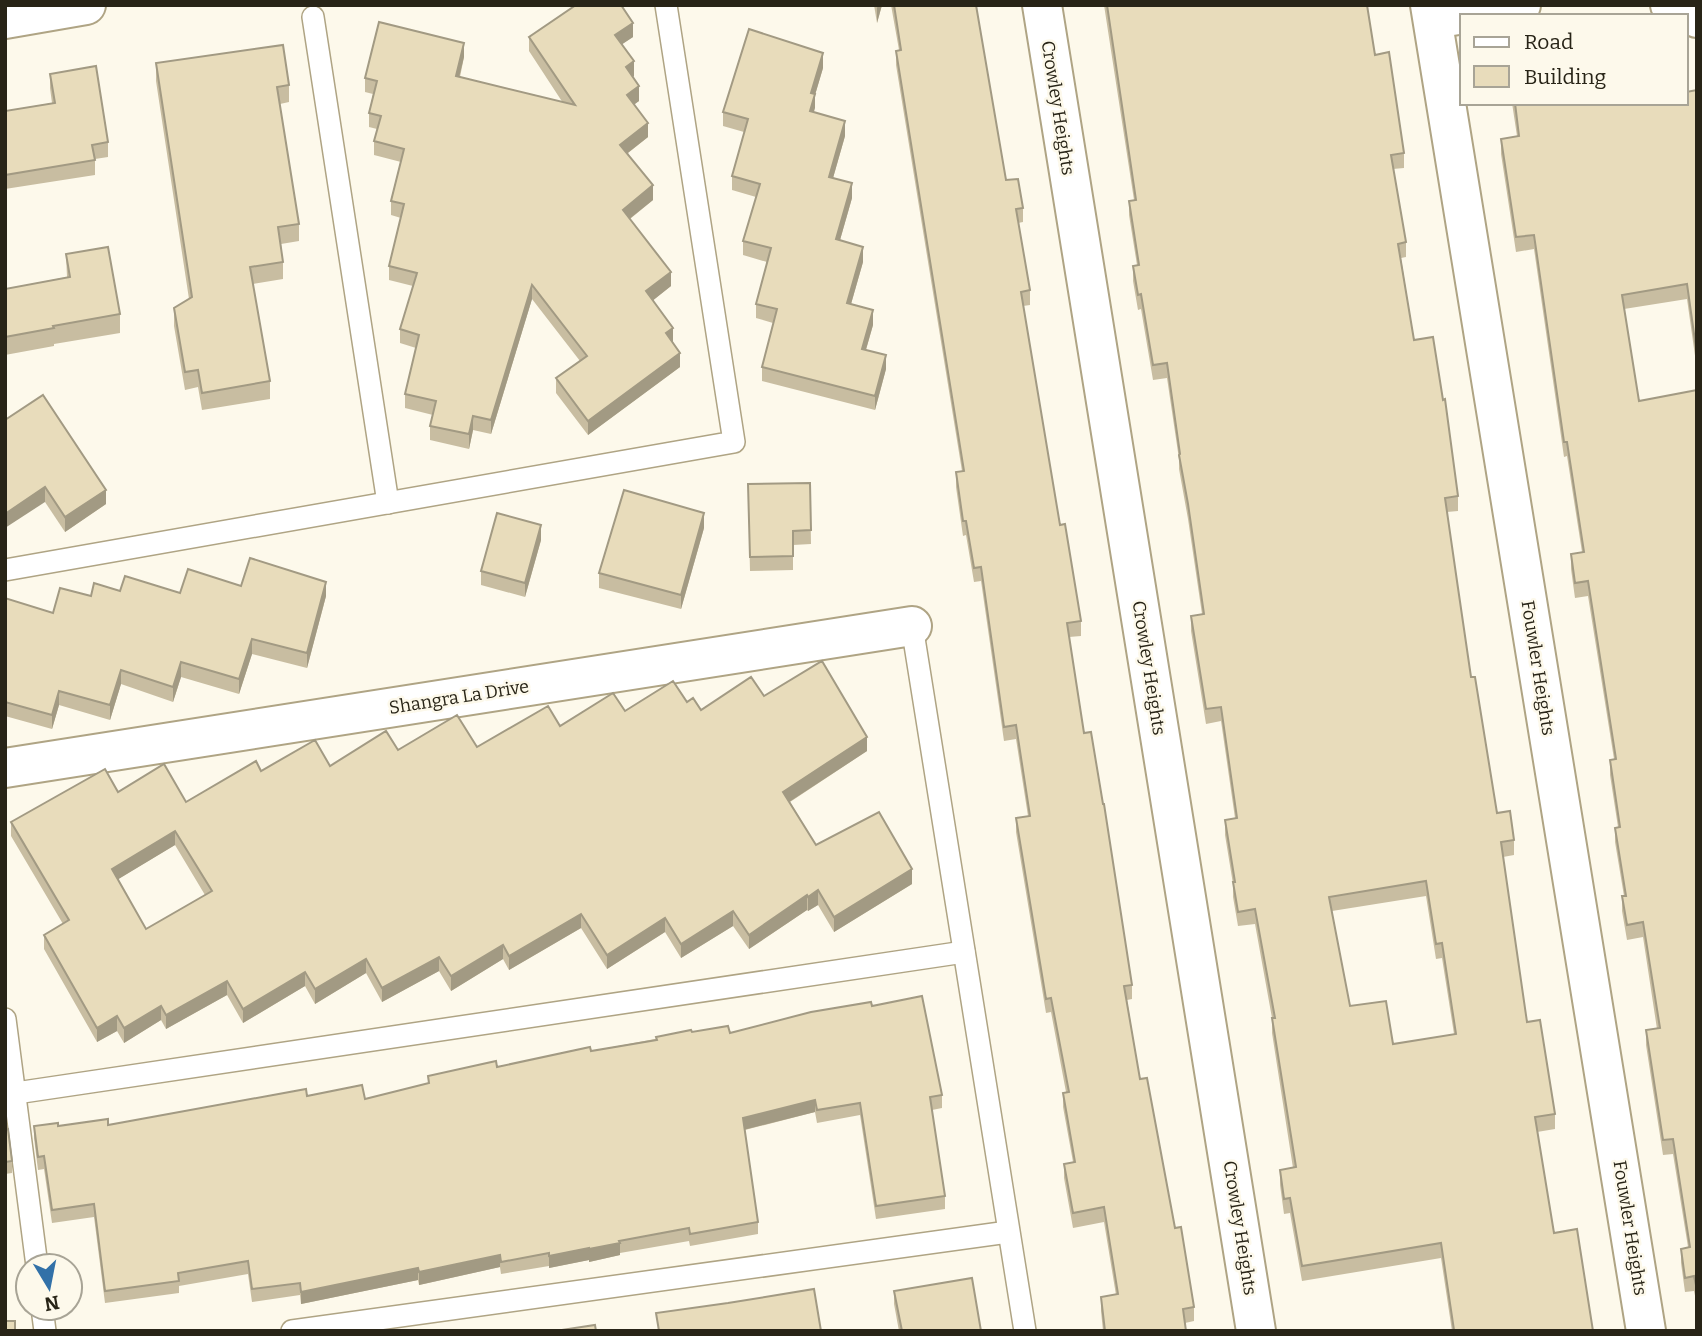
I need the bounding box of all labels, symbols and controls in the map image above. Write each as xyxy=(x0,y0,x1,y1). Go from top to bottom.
legend xyxy=(1460,14,1688,105)
text: Road xyxy=(1524,29,1573,55)
street label: Crowley Heights xyxy=(1037,39,1079,177)
text: Building xyxy=(1524,64,1607,90)
street label: Crowley Heights xyxy=(1128,599,1170,737)
street label: Fouwler Heights xyxy=(1516,599,1560,737)
street label: Shangra La Drive xyxy=(387,675,531,719)
street label: Crowley Heights xyxy=(1219,1159,1261,1297)
street label: Fouwler Heights xyxy=(1608,1159,1652,1297)
north arrow xyxy=(14,1252,84,1322)
text: N xyxy=(42,1291,61,1316)

